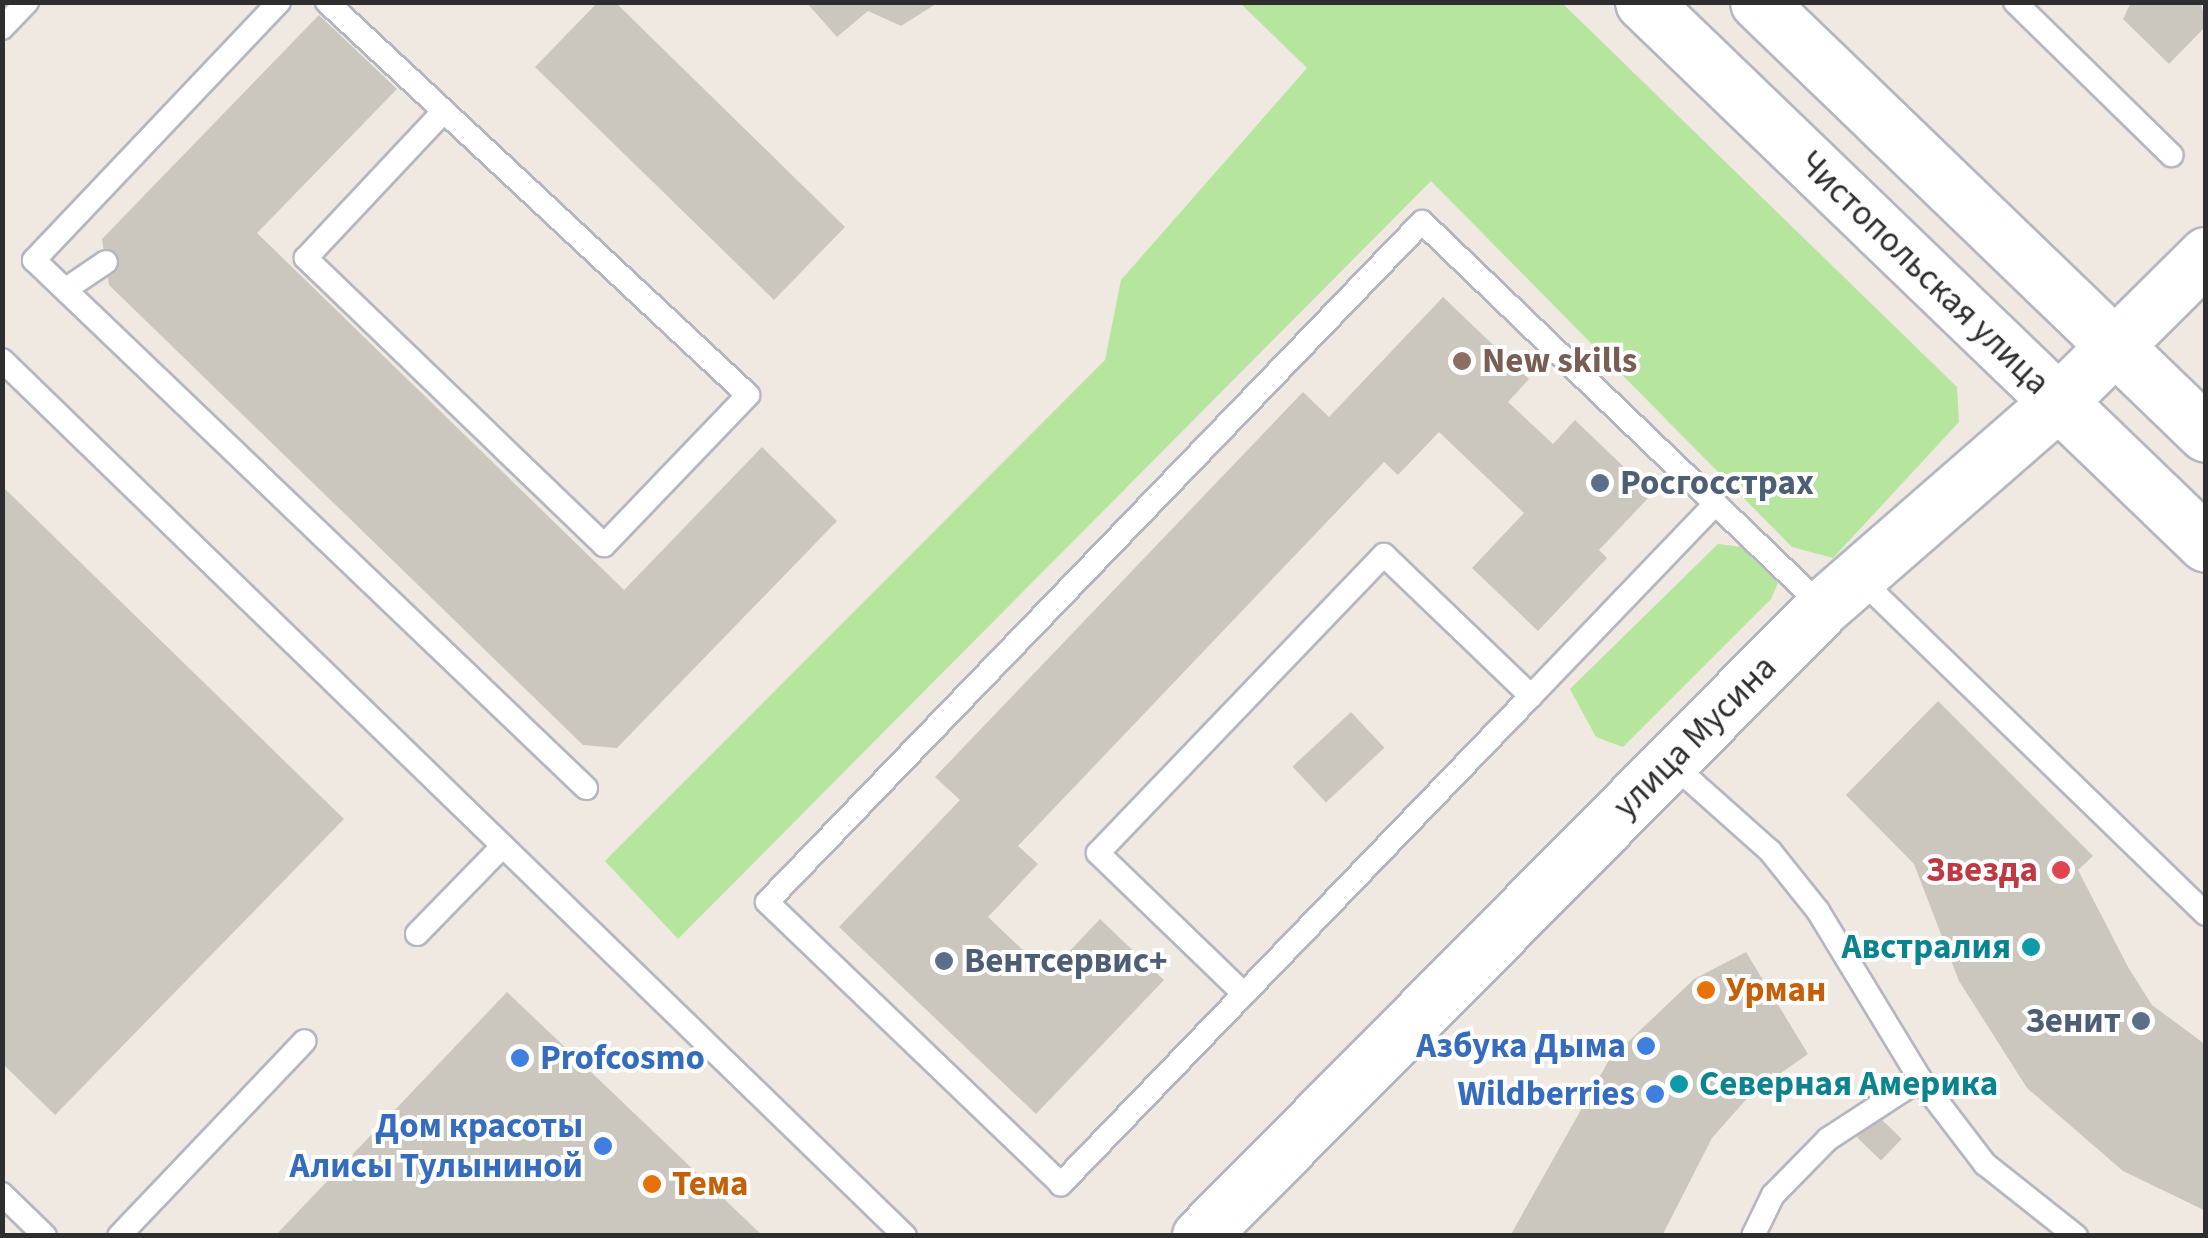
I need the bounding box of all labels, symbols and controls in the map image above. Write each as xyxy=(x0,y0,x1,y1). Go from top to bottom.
street label: Чистопольская улица xyxy=(1790,142,2058,404)
place label: New skills xyxy=(1482,340,1637,382)
marker: New skills xyxy=(1451,350,1473,372)
place label: Росгосстрах xyxy=(1620,462,1814,504)
marker: Росгосстрах xyxy=(1589,472,1611,494)
street label: улица Мусина xyxy=(1605,647,1785,827)
place label: Звезда xyxy=(1926,849,2038,891)
marker: Звезда xyxy=(2048,857,2074,883)
place label: Австралия xyxy=(1842,926,2011,968)
marker: Австралия xyxy=(2020,936,2042,958)
place label: Вентсервис+ xyxy=(964,940,1168,982)
marker: Вентсервис+ xyxy=(933,950,955,972)
place label: Урман xyxy=(1726,969,1826,1011)
marker: Урман xyxy=(1695,979,1717,1001)
place label: Зенит xyxy=(2025,1000,2121,1042)
marker: Зенит xyxy=(2130,1010,2152,1032)
place label: Азбука Дыма xyxy=(1416,1025,1626,1067)
marker: Азбука Дыма xyxy=(1635,1035,1657,1057)
place label: Profcosmo xyxy=(540,1037,705,1079)
marker: Profcosmo xyxy=(509,1047,531,1069)
place label: Северная Америка xyxy=(1699,1063,1998,1105)
place label: Wildberries xyxy=(1457,1073,1635,1115)
marker: Северная Америка xyxy=(1668,1073,1690,1095)
marker: Wildberries xyxy=(1644,1083,1666,1105)
place label: Дом красоты Алисы Тулыниной xyxy=(289,1105,583,1187)
marker: Дом красоты Алисы Тулыниной xyxy=(592,1135,614,1157)
place label: Тема xyxy=(672,1163,748,1205)
marker: Тема xyxy=(641,1173,663,1195)

